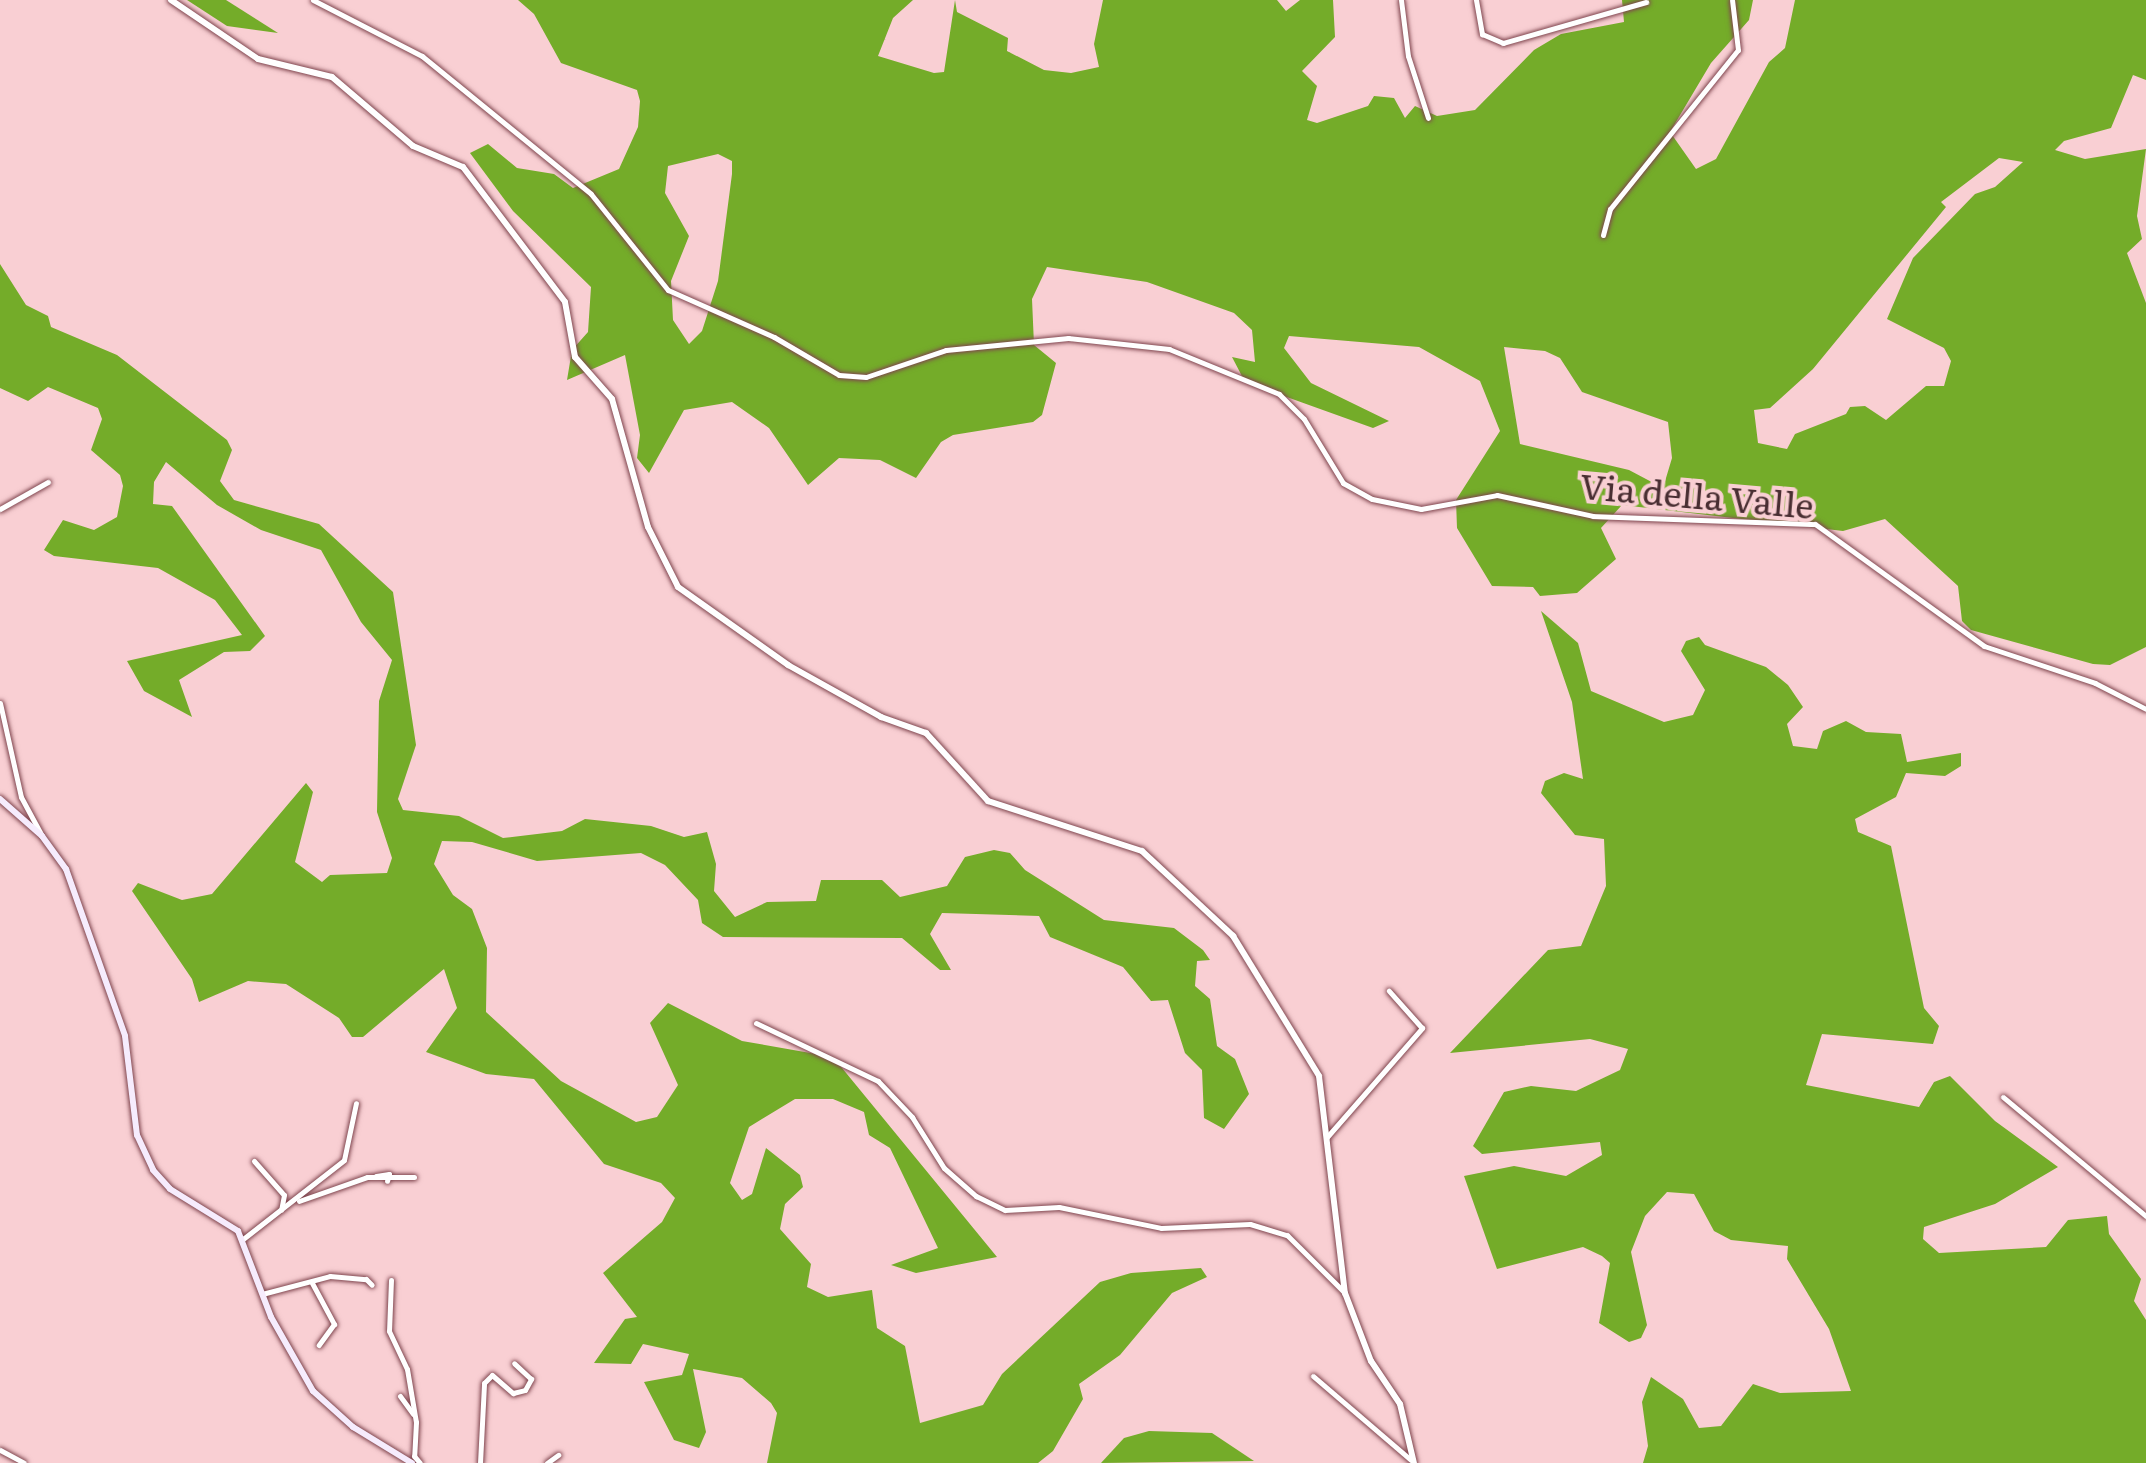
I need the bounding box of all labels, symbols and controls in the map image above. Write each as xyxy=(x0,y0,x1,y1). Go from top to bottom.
street label: Via della Valle xyxy=(1578,463,1816,525)

